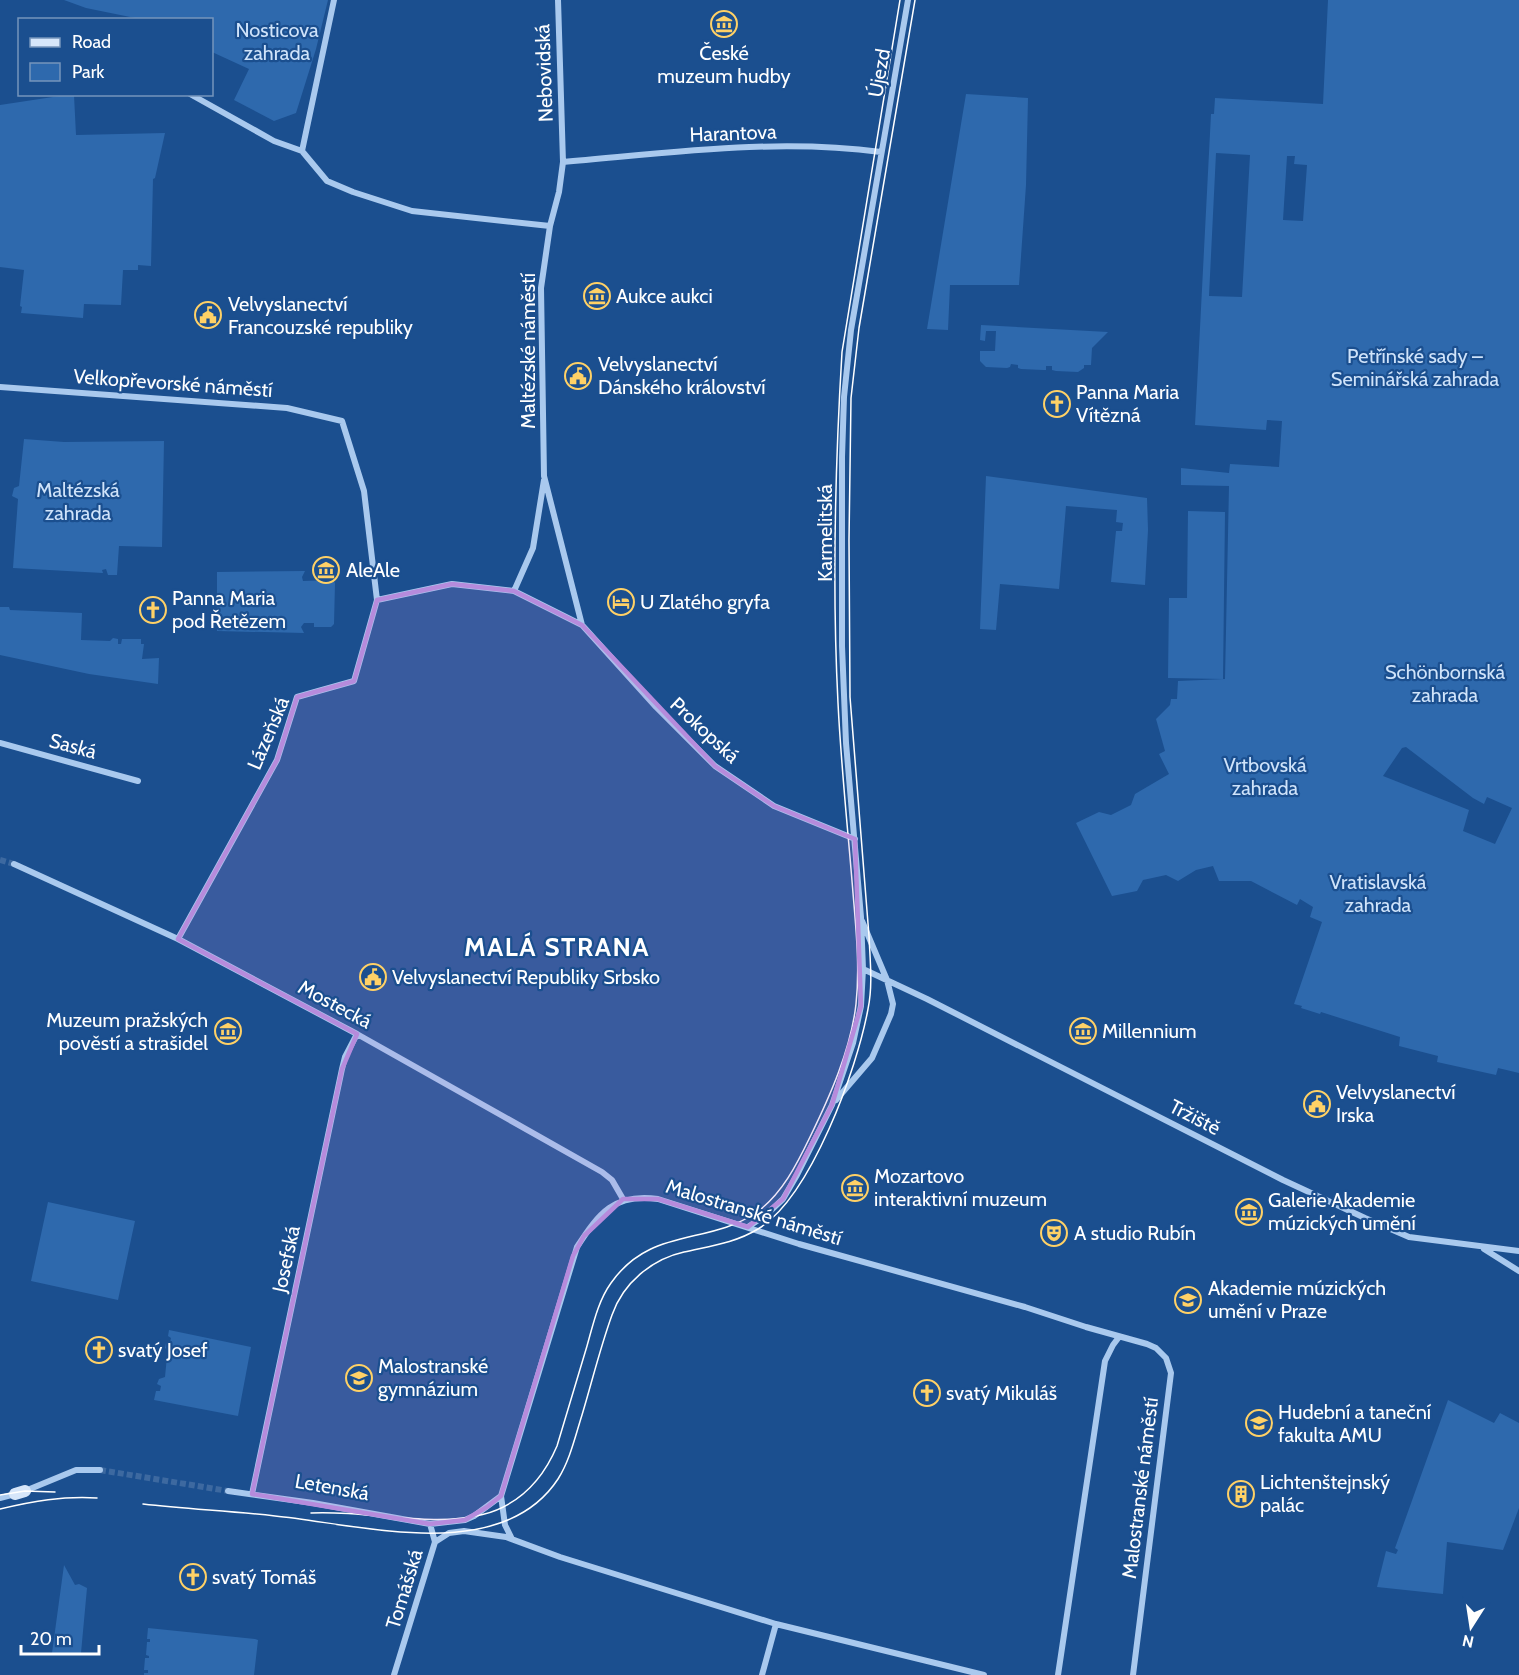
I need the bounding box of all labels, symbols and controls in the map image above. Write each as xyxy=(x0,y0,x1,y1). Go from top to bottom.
museum icon: České muzeum hudby xyxy=(709,9,739,39)
legend xyxy=(18,18,213,96)
park label: Nosticova zahrada xyxy=(235,18,319,65)
street label: Nebovidská xyxy=(530,23,558,122)
text: Road xyxy=(72,31,111,53)
place label: České muzeum hudby xyxy=(657,41,791,88)
street label: Újezd xyxy=(863,47,895,99)
text: Park xyxy=(72,61,105,83)
street label: Harantova xyxy=(689,119,777,147)
street label: Maltézské náměstí xyxy=(516,273,540,429)
museum icon: Aukce aukci xyxy=(582,281,612,311)
place label: Aukce aukci xyxy=(616,284,713,308)
place label: Velvyslanectví Francouzské republiky xyxy=(228,292,413,339)
public building icon: Velvyslanectví Francouzské republiky xyxy=(193,300,223,330)
park label: Petřínské sady – Seminářská zahrada xyxy=(1331,344,1500,391)
place label: Velvyslanectví Dánského království xyxy=(598,352,766,399)
public building icon: Velvyslanectví Dánského království xyxy=(563,361,593,391)
street label: Velkopřevorské náměstí xyxy=(73,364,273,402)
place label: Panna Maria Vítězná xyxy=(1076,380,1179,427)
church icon: Panna Maria Vítězná xyxy=(1042,389,1072,419)
park label: Maltézská zahrada xyxy=(36,478,120,525)
street label: Karmelitská xyxy=(813,484,837,582)
museum icon: AleAle xyxy=(311,555,341,585)
place label: AleAle xyxy=(346,558,400,582)
place label: Panna Maria pod Řetězem xyxy=(172,586,286,633)
hotel icon: U Zlatého gryfa xyxy=(606,587,636,617)
place label: U Zlatého gryfa xyxy=(640,590,770,614)
church icon: Panna Maria pod Řetězem xyxy=(138,595,168,625)
park label: Schönbornská zahrada xyxy=(1385,660,1505,707)
street label: Prokopská xyxy=(665,692,745,768)
street label: Lázeňská xyxy=(242,693,294,773)
street label: Saská xyxy=(47,728,100,764)
park label: Vrtbovská zahrada xyxy=(1224,753,1307,800)
park label: Vratislavská zahrada xyxy=(1330,870,1427,917)
district label: MALÁ STRANA xyxy=(464,931,650,963)
public building icon: Velvyslanectví Republiky Srbsko xyxy=(358,962,388,992)
place label: Velvyslanectví Republiky Srbsko xyxy=(392,965,660,989)
street label: Mostecká xyxy=(294,975,376,1033)
place label: Muzeum pražských pověstí a strašidel xyxy=(46,1008,208,1055)
museum icon: Muzeum pražských pověstí a strašidel xyxy=(213,1016,243,1046)
museum icon: Millennium xyxy=(1068,1016,1098,1046)
place label: Millennium xyxy=(1102,1019,1196,1043)
place label: Velvyslanectví Irska xyxy=(1336,1080,1456,1127)
public building icon: Velvyslanectví Irska xyxy=(1302,1089,1332,1119)
street label: Tržiště xyxy=(1165,1094,1225,1140)
place label: Mozartovo interaktivní muzeum xyxy=(874,1164,1047,1211)
museum icon: Mozartovo interaktivní muzeum xyxy=(840,1173,870,1203)
street label: Malostranské náměstí xyxy=(663,1174,845,1250)
place label: Galerie Akademie múzických umění xyxy=(1268,1188,1416,1235)
museum icon: Galerie Akademie múzických umění xyxy=(1234,1197,1264,1227)
theatre icon: A studio Rubín xyxy=(1039,1218,1069,1248)
place label: A studio Rubín xyxy=(1074,1221,1196,1245)
street label: Josefská xyxy=(267,1223,305,1296)
place label: Akademie múzických umění v Praze xyxy=(1208,1276,1386,1323)
school or university icon: Akademie múzických umění v Praze xyxy=(1173,1285,1203,1315)
church icon: svatý Josef xyxy=(84,1335,114,1365)
place label: svatý Josef xyxy=(118,1338,208,1362)
place label: Malostranské gymnázium xyxy=(378,1354,488,1401)
school or university icon: Malostranské gymnázium xyxy=(344,1363,374,1393)
church icon: svatý Mikuláš xyxy=(912,1378,942,1408)
place label: svatý Mikuláš xyxy=(946,1381,1057,1405)
street label: Malostranské náměstí xyxy=(1117,1396,1163,1580)
place label: Hudební a taneční fakulta AMU xyxy=(1278,1400,1431,1447)
school or university icon: Hudební a taneční fakulta AMU xyxy=(1244,1408,1274,1438)
street label: Letenská xyxy=(293,1469,371,1505)
place label: Lichtenštejnský palác xyxy=(1260,1470,1390,1517)
building icon: Lichtenštejnský palác xyxy=(1226,1479,1256,1509)
street label: Tomášská xyxy=(381,1546,428,1632)
church icon: svatý Tomáš xyxy=(178,1562,208,1592)
place label: svatý Tomáš xyxy=(212,1565,316,1589)
north arrow xyxy=(1441,1597,1501,1657)
scale bar xyxy=(21,1618,99,1656)
text: 20 m xyxy=(30,1628,72,1650)
text: N xyxy=(1460,1631,1475,1652)

